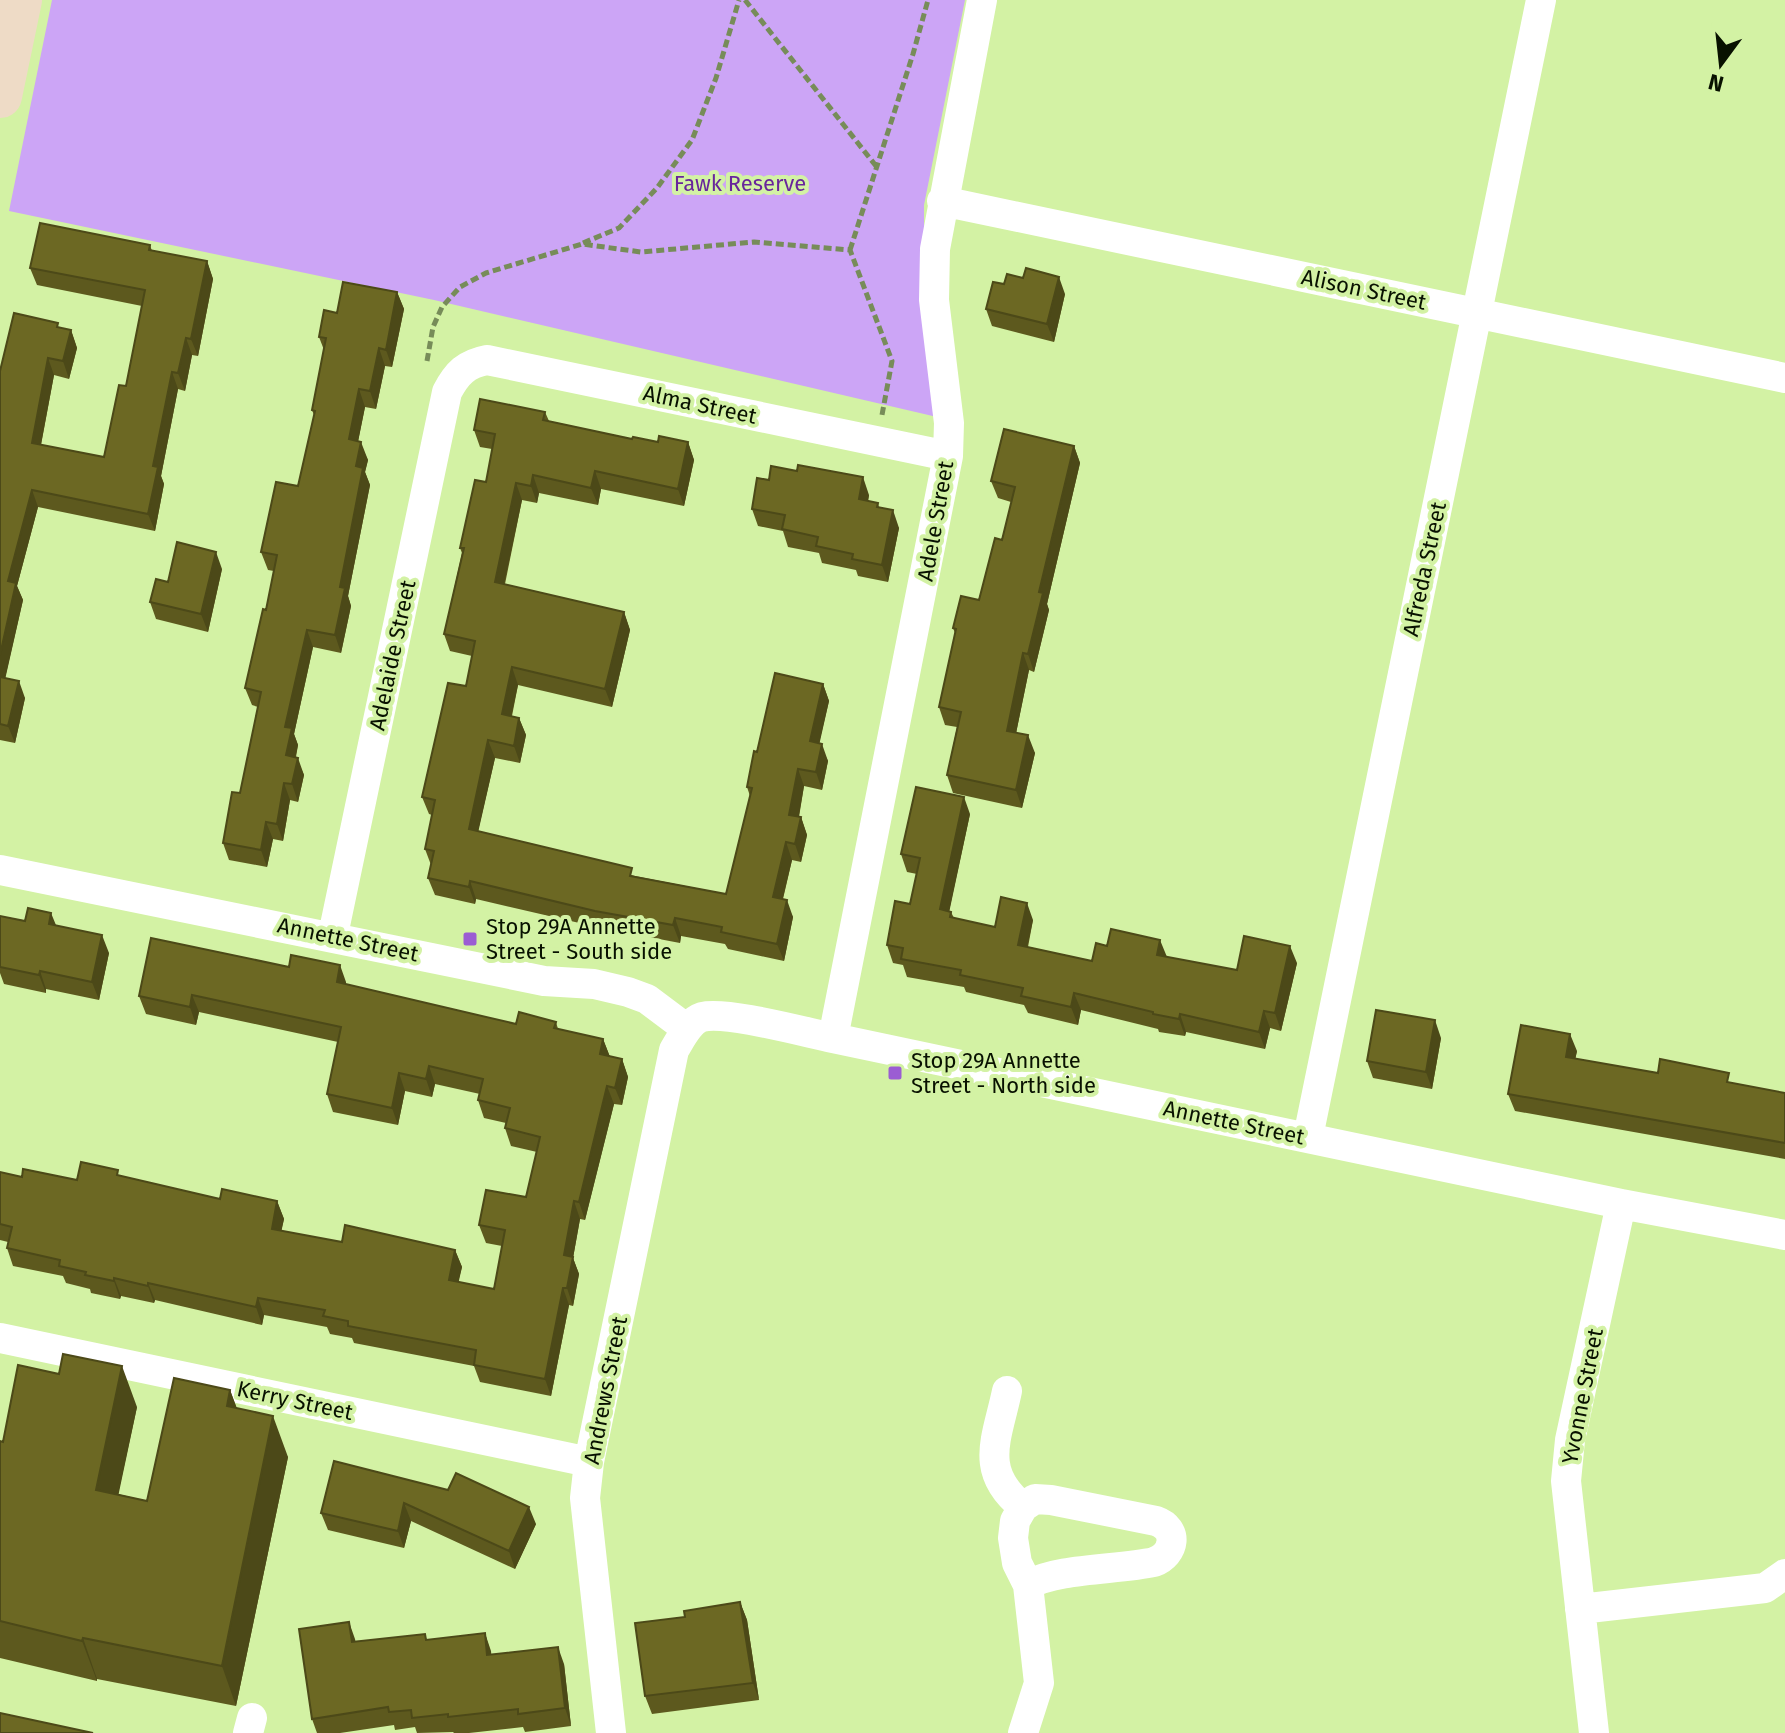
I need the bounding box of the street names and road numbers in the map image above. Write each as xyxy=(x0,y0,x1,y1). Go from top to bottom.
street label: Alison Street xyxy=(1299,263,1429,316)
street label: Alma Street xyxy=(641,379,759,430)
street label: Adele Street xyxy=(912,459,959,583)
street label: Alfreda Street xyxy=(1397,499,1452,639)
street label: Adelaide Street xyxy=(363,577,422,733)
street label: Annette Street xyxy=(275,911,421,968)
street label: Annette Street xyxy=(1161,1094,1307,1151)
street label: Andrews Street xyxy=(578,1314,633,1466)
street label: Yvonne Street xyxy=(1556,1326,1609,1466)
street label: Kerry Street xyxy=(234,1375,355,1426)

